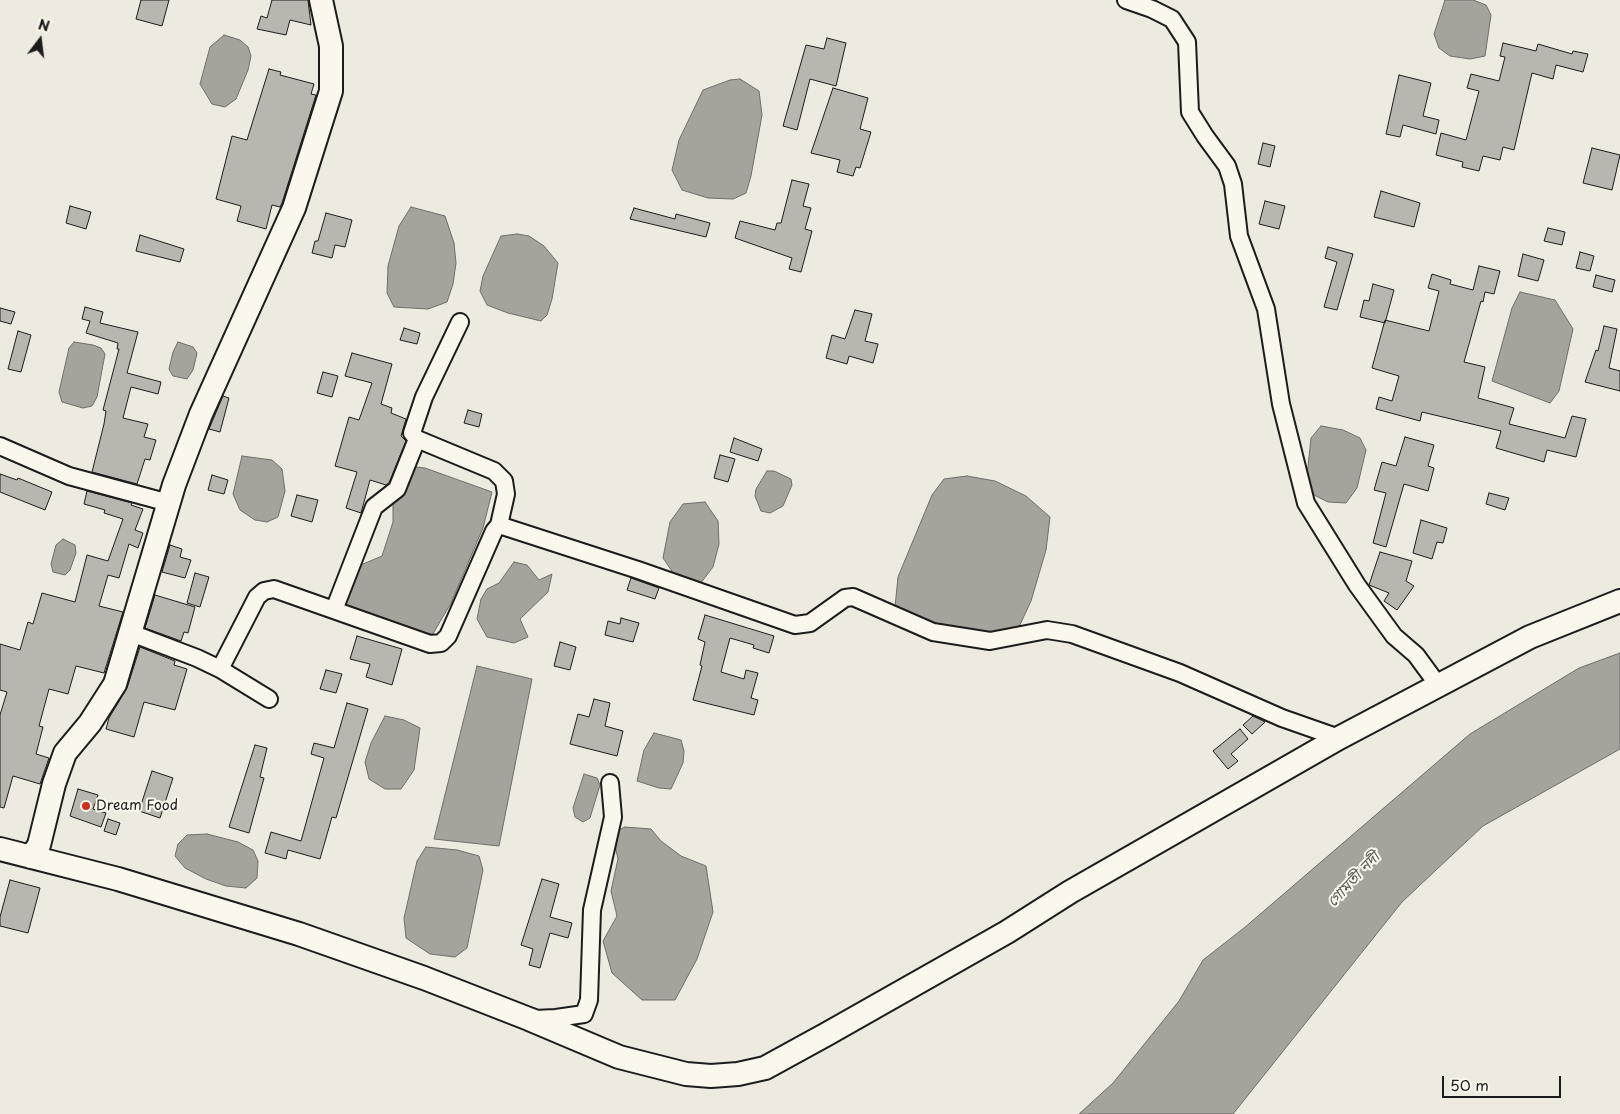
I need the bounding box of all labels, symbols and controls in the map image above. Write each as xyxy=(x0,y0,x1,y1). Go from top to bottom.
text: N xyxy=(36,13,52,37)
north arrow xyxy=(15,15,65,65)
place label: Dream Food xyxy=(96,798,178,814)
marker: Dream Food xyxy=(80,800,92,812)
water label: গোমতী নদী xyxy=(1324,849,1384,911)
scale bar xyxy=(1445,1066,1564,1098)
text: 50 m xyxy=(1450,1073,1489,1096)

